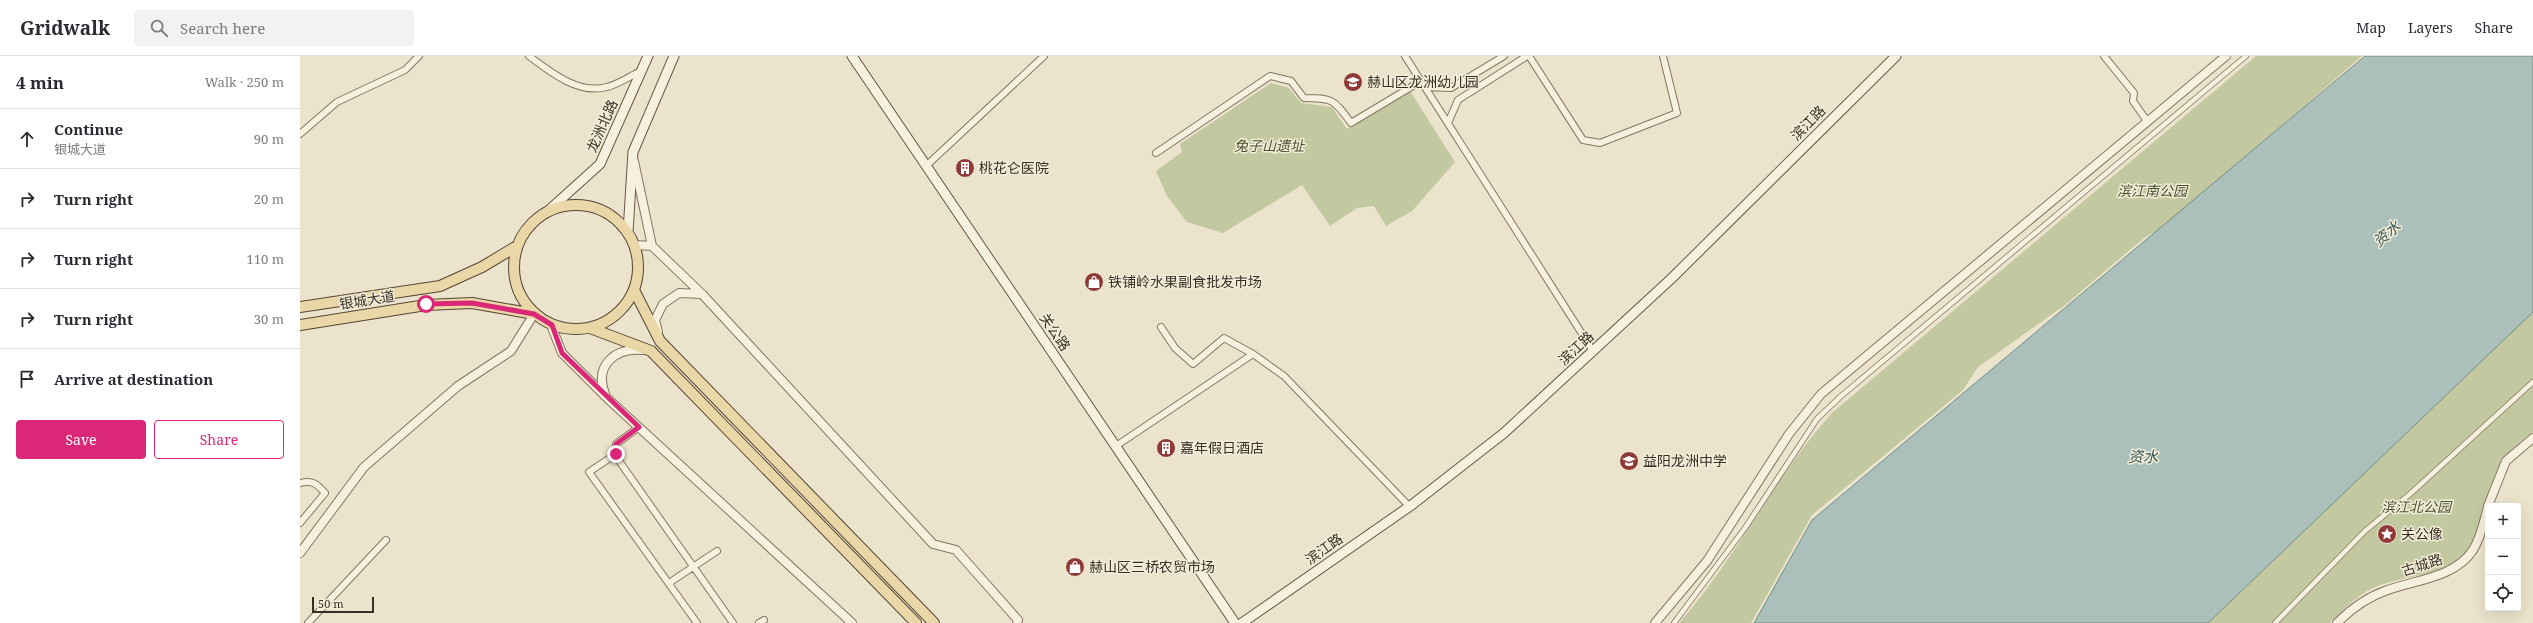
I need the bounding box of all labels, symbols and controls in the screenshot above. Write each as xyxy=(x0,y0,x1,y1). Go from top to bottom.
search box xyxy=(134,10,414,46)
text: Gridwalk xyxy=(20,15,110,41)
icon: search xyxy=(148,17,170,39)
text: Search here xyxy=(180,18,265,38)
text: Map xyxy=(2356,18,2386,37)
text: Layers xyxy=(2408,18,2453,37)
text: Share xyxy=(2475,18,2513,37)
text: 4 min xyxy=(16,71,64,94)
school or university icon: 赫山区龙洲幼儿园 xyxy=(1342,71,1364,93)
place label: 赫山区龙洲幼儿园 xyxy=(1367,72,1479,91)
text: Walk · 250 m xyxy=(205,73,284,91)
street label: 龙洲北路 xyxy=(581,96,622,155)
street label: 滨江路 xyxy=(1786,101,1829,144)
text: Continue xyxy=(54,119,123,139)
icon: ahead xyxy=(16,128,38,150)
text: 90 m xyxy=(254,130,284,148)
park label: 兔子山遗址 xyxy=(1234,136,1305,155)
text: 银城大道 xyxy=(54,140,106,158)
building icon: 桃花仑医院 xyxy=(954,157,976,179)
place label: 桃花仑医院 xyxy=(979,158,1049,177)
park label: 滨江南公园 xyxy=(2117,181,2189,200)
icon: right xyxy=(16,188,38,210)
text: Turn right xyxy=(54,189,133,209)
text: 20 m xyxy=(254,190,284,208)
water label: 资水 xyxy=(2368,215,2405,251)
icon: right xyxy=(16,248,38,270)
text: Turn right xyxy=(54,249,133,269)
text: 110 m xyxy=(247,250,284,268)
shop icon: 铁铺岭水果副食批发市场 xyxy=(1083,271,1105,293)
place label: 铁铺岭水果副食批发市场 xyxy=(1108,272,1262,291)
street label: 银城大道 xyxy=(338,286,396,313)
route start xyxy=(417,295,435,313)
icon: right xyxy=(16,308,38,330)
text: Turn right xyxy=(54,309,133,329)
street label: 关公路 xyxy=(1036,309,1075,354)
text: 30 m xyxy=(254,310,284,328)
street label: 滨江路 xyxy=(1554,326,1597,369)
icon: arrive xyxy=(16,368,38,390)
text: Arrive at destination xyxy=(54,369,213,389)
button: Save xyxy=(16,420,146,459)
button: Share xyxy=(154,420,284,459)
building icon: 嘉年假日酒店 xyxy=(1155,437,1177,459)
place label: 嘉年假日酒店 xyxy=(1180,438,1264,457)
route end xyxy=(607,445,625,463)
water label: 资水 xyxy=(2128,446,2159,466)
school or university icon: 益阳龙洲中学 xyxy=(1618,450,1640,472)
place label: 益阳龙洲中学 xyxy=(1643,451,1727,470)
park label: 滨江北公园 xyxy=(2381,497,2453,516)
map controls xyxy=(2485,503,2521,611)
button: + xyxy=(2485,503,2521,539)
place icon: 关公像 xyxy=(2376,523,2398,545)
place label: 关公像 xyxy=(2401,524,2443,543)
street label: 滨江路 xyxy=(1301,529,1346,568)
button: − xyxy=(2485,539,2521,575)
street label: 古城路 xyxy=(2399,549,2445,580)
shop icon: 赫山区三桥农贸市场 xyxy=(1064,556,1086,578)
place label: 赫山区三桥农贸市场 xyxy=(1089,557,1215,576)
button: locate xyxy=(2485,575,2521,611)
scale bar xyxy=(312,595,374,614)
text: 50 m xyxy=(318,596,344,611)

